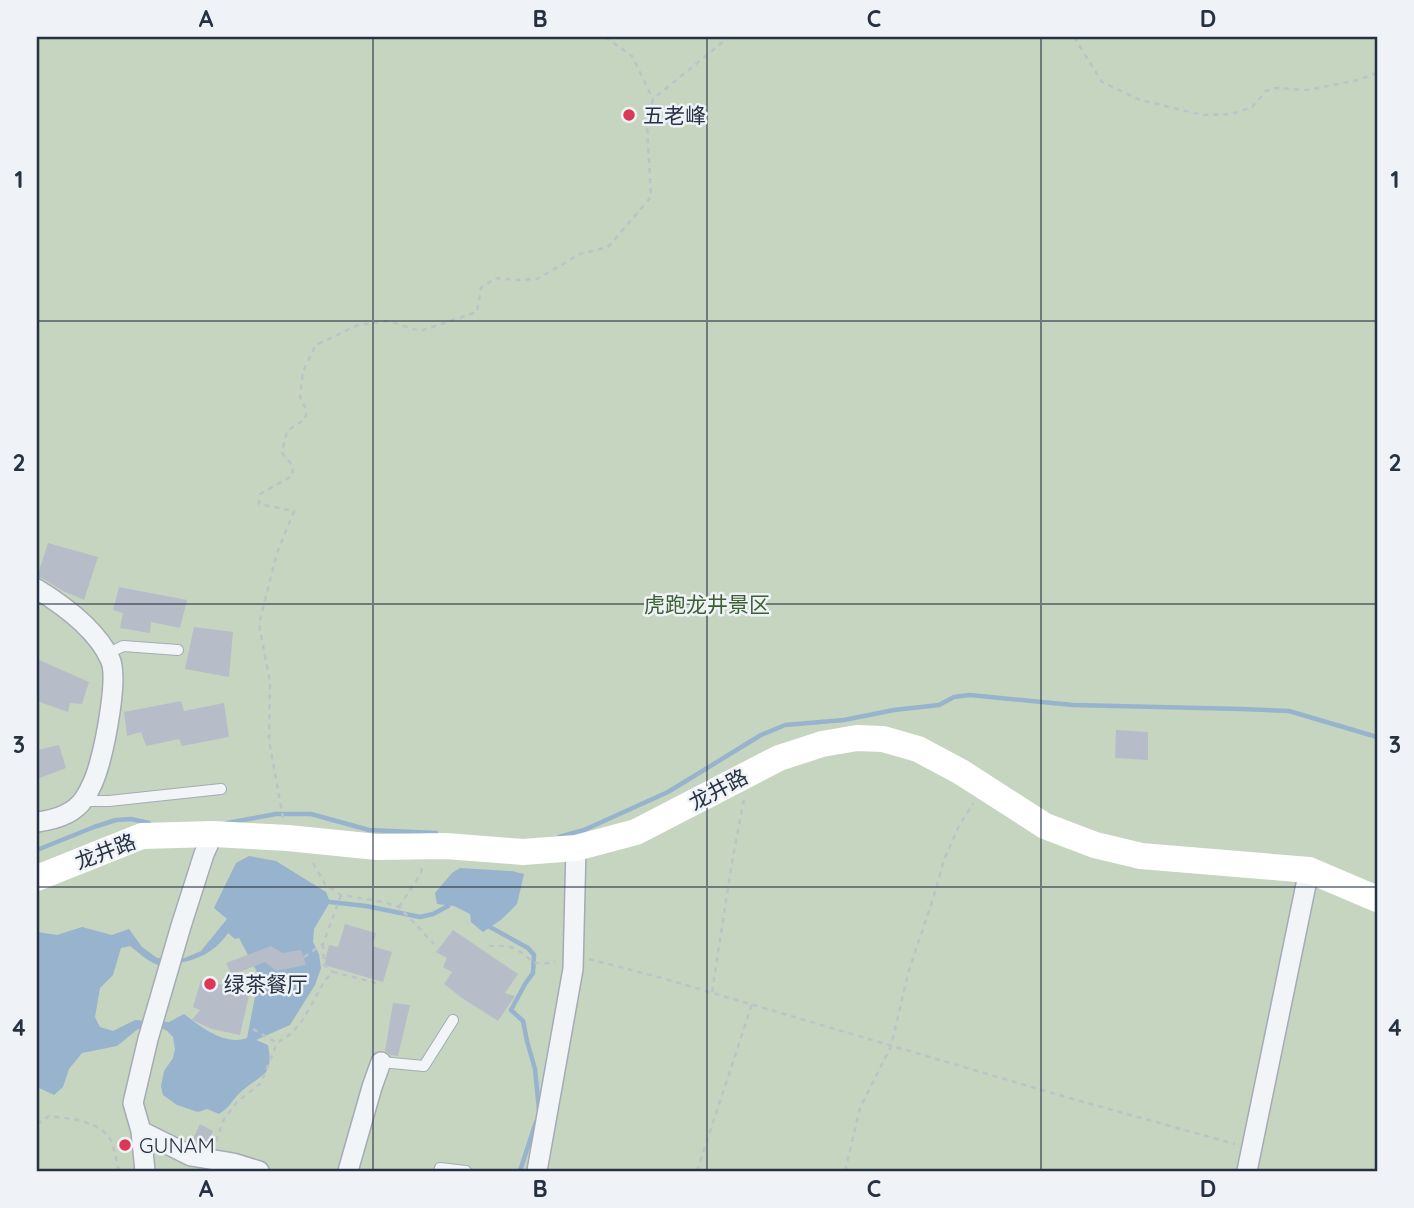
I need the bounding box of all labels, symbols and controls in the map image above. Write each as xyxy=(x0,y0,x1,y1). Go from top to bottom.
text: A xyxy=(199,4,214,33)
text: B xyxy=(532,4,548,33)
text: C xyxy=(867,4,881,33)
text: D xyxy=(1200,4,1216,33)
place label: 五老峰 xyxy=(643,102,706,128)
marker: 五老峰 xyxy=(621,107,637,123)
text: 1 xyxy=(15,165,23,194)
text: 1 xyxy=(1391,165,1399,194)
text: 2 xyxy=(12,448,26,477)
text: 2 xyxy=(1388,448,1402,477)
park label: 虎跑龙井景区 xyxy=(644,591,770,617)
text: 3 xyxy=(13,730,25,759)
text: 3 xyxy=(1389,730,1401,759)
street label: 龙井路 xyxy=(684,763,752,815)
street label: 龙井路 xyxy=(71,828,139,874)
place label: 绿茶餐厅 xyxy=(224,971,308,997)
marker: 绿茶餐厅 xyxy=(202,976,218,992)
text: 4 xyxy=(12,1013,26,1042)
text: 4 xyxy=(1388,1013,1402,1042)
place label: GUNAM xyxy=(139,1132,215,1158)
marker: GUNAM xyxy=(117,1137,133,1153)
text: A xyxy=(199,1174,214,1203)
text: B xyxy=(532,1174,548,1203)
text: C xyxy=(867,1174,881,1203)
text: D xyxy=(1200,1174,1216,1203)

